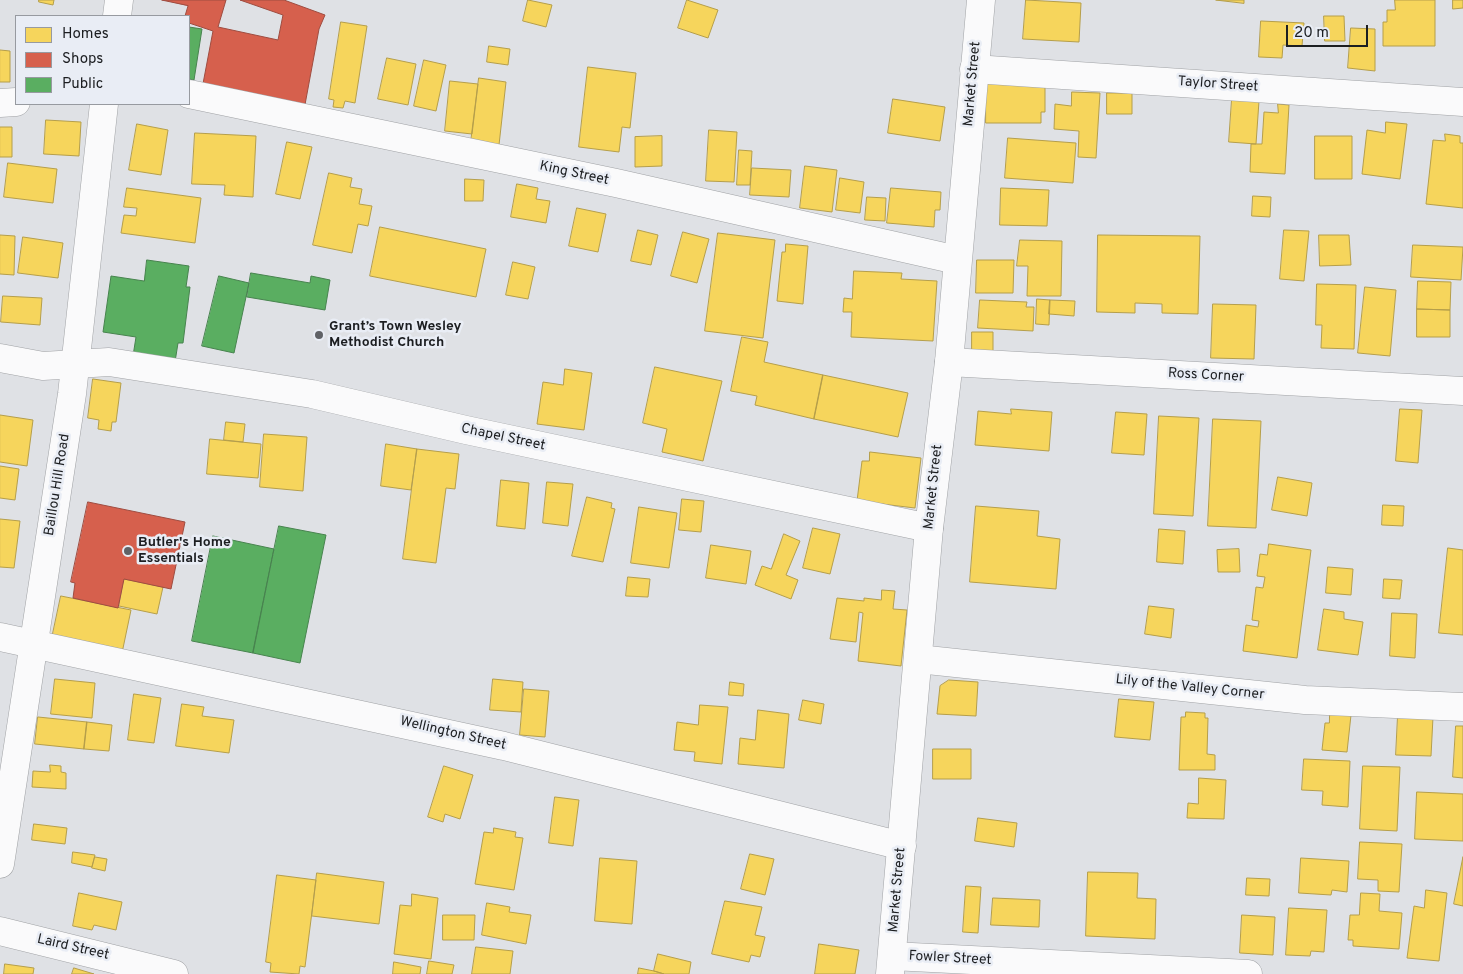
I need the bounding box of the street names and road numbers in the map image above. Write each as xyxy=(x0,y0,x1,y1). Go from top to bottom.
street label: Market Street xyxy=(961,41,985,127)
street label: Taylor Street xyxy=(1177,74,1259,96)
street label: King Street xyxy=(538,158,610,190)
street label: Ross Corner xyxy=(1167,366,1245,386)
street label: Chapel Street xyxy=(459,421,547,455)
street label: Baillou Hill Road xyxy=(42,433,74,537)
street label: Market Street xyxy=(921,444,947,530)
street label: Lily of the Valley Corner xyxy=(1115,672,1265,704)
street label: Wellington Street xyxy=(398,714,508,754)
street label: Market Street xyxy=(886,847,910,933)
street label: Laird Street xyxy=(35,932,111,964)
street label: Fowler Street xyxy=(908,948,992,970)

